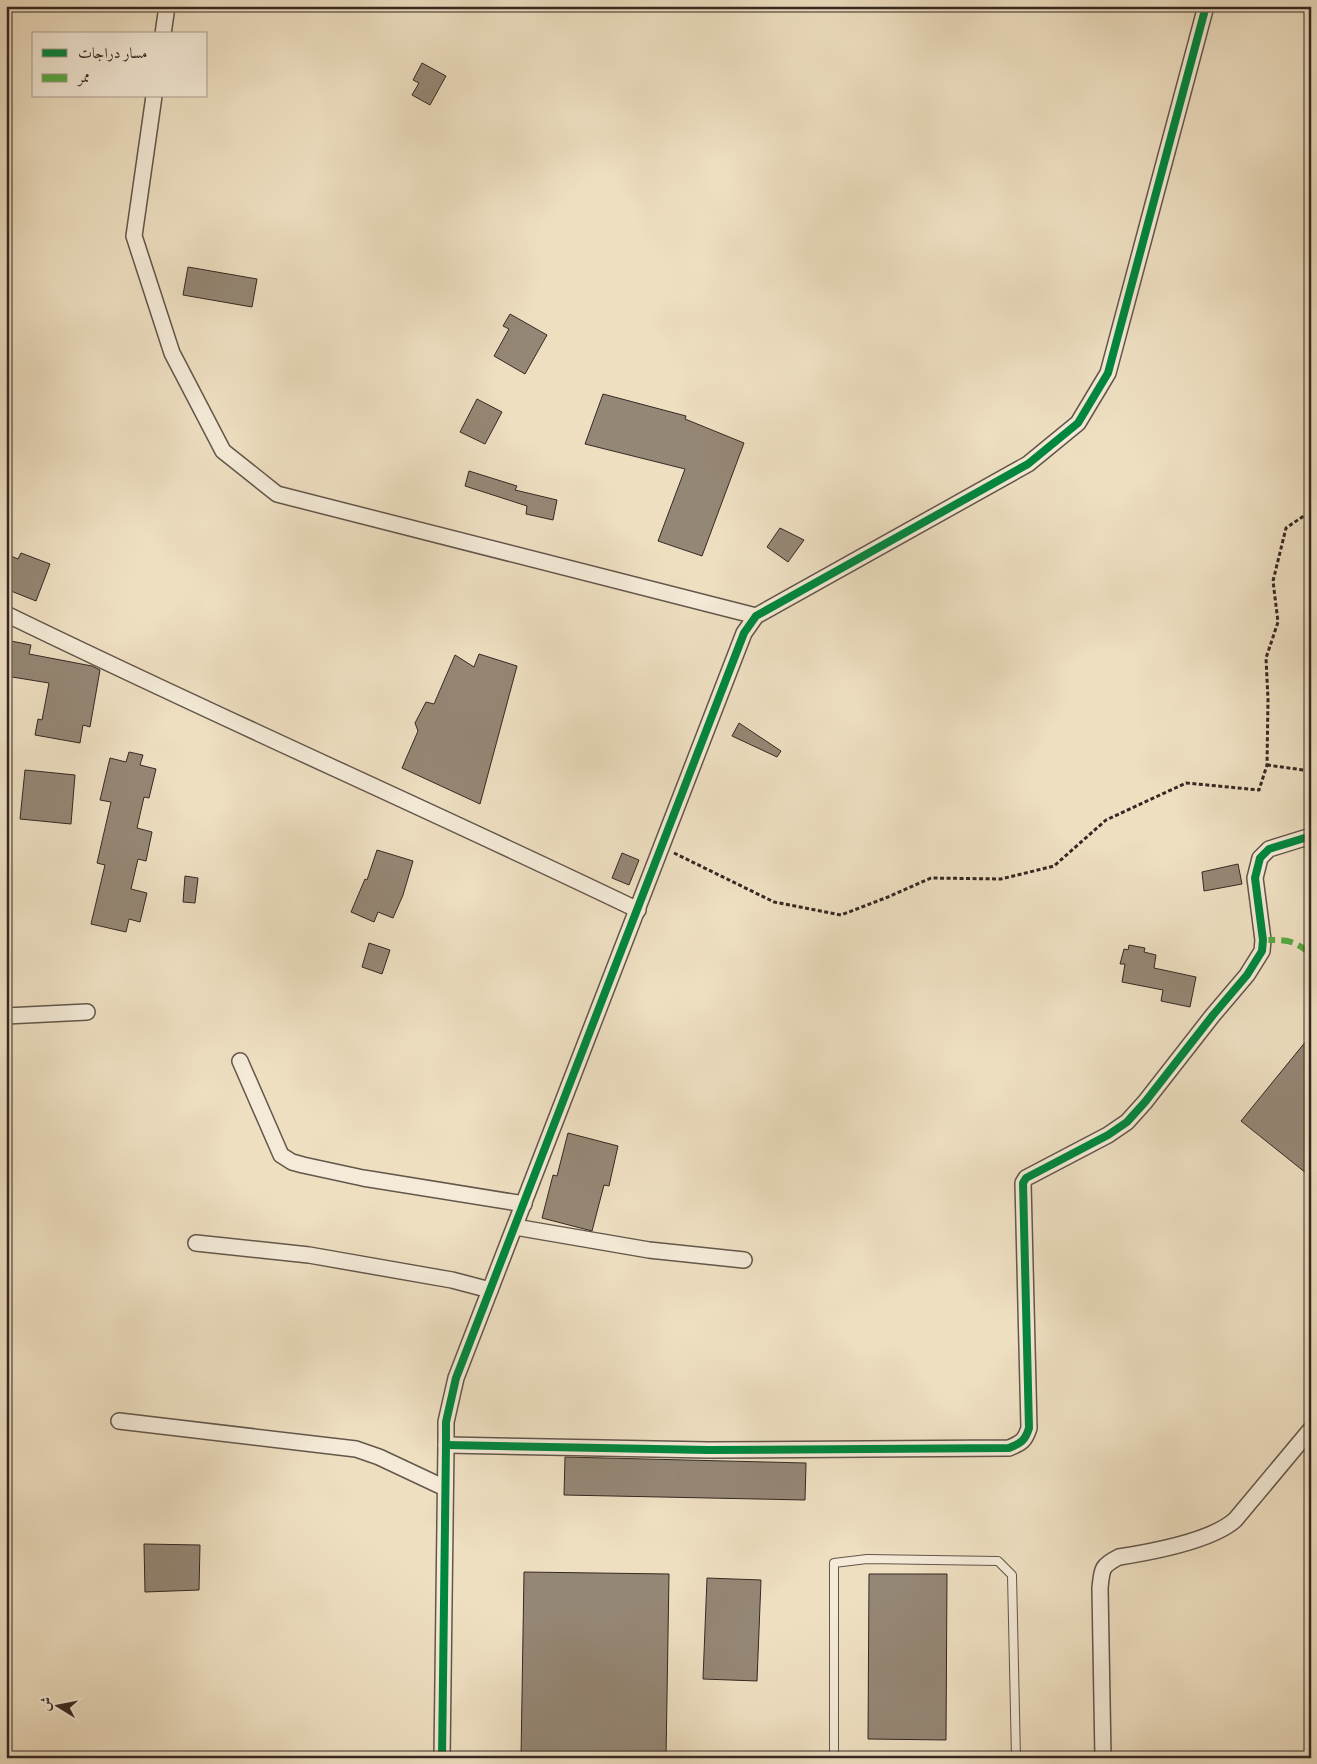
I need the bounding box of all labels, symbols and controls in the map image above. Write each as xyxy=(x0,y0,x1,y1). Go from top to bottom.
legend xyxy=(32,32,208,98)
text: مسار دراجات xyxy=(78,44,147,63)
text: ممر xyxy=(76,68,90,87)
north arrow xyxy=(32,1682,82,1732)
text: ش xyxy=(36,1695,55,1712)

